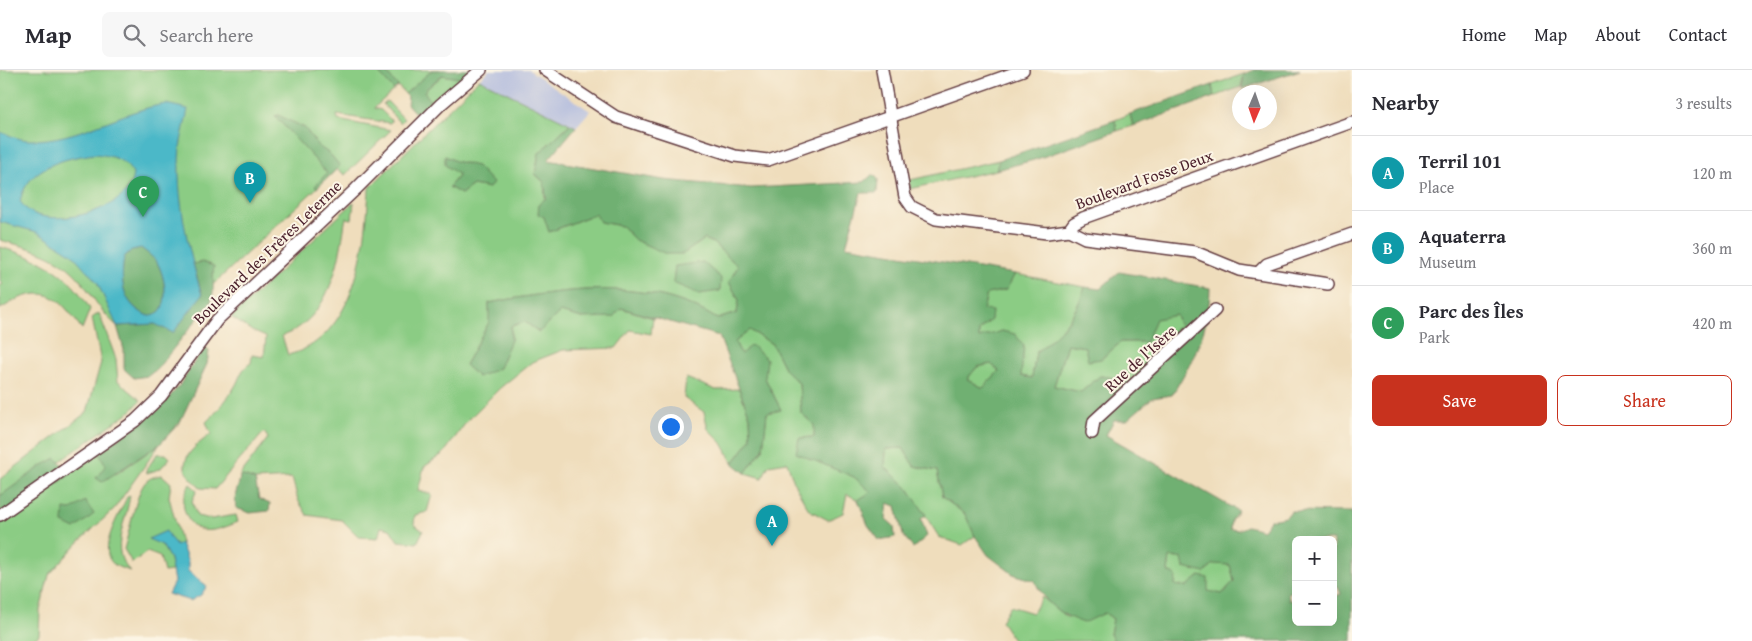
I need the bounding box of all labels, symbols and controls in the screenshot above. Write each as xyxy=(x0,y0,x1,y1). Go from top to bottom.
search box xyxy=(102,12,452,57)
text: Map xyxy=(25,17,72,52)
icon: search xyxy=(120,21,148,49)
text: Search here xyxy=(160,21,253,49)
text: Home xyxy=(1462,21,1506,48)
text: Map xyxy=(1534,21,1567,48)
text: About xyxy=(1595,21,1641,48)
text: Contact xyxy=(1669,21,1727,48)
north arrow xyxy=(1232,85,1277,130)
text: Nearby xyxy=(1372,87,1439,118)
text: 3 results xyxy=(1675,91,1732,115)
street label: Boulevard Fosse Deux xyxy=(1072,143,1217,215)
text: Terril 101 xyxy=(1419,147,1502,175)
text: A xyxy=(1383,161,1393,185)
text: 120 m xyxy=(1692,161,1732,185)
pin: B xyxy=(234,162,266,203)
text: Place xyxy=(1419,175,1454,199)
pin: C xyxy=(127,176,159,217)
street label: Boulevard des Frères Leterme xyxy=(189,176,345,328)
text: Aquaterra xyxy=(1419,222,1506,250)
text: B xyxy=(1383,236,1393,260)
text: 360 m xyxy=(1692,236,1732,260)
text: Museum xyxy=(1419,250,1476,274)
text: Parc des Îles xyxy=(1419,297,1524,325)
text: C xyxy=(1383,311,1393,335)
text: 420 m xyxy=(1692,311,1732,335)
street label: Rue de l'Isère xyxy=(1099,319,1181,397)
text: Park xyxy=(1419,325,1450,349)
button: Save xyxy=(1372,375,1547,426)
button: Share xyxy=(1557,375,1732,426)
your location xyxy=(658,414,684,440)
pin: A xyxy=(756,505,788,546)
map controls xyxy=(1292,536,1337,626)
button: + xyxy=(1292,536,1337,581)
button: − xyxy=(1292,581,1337,626)

